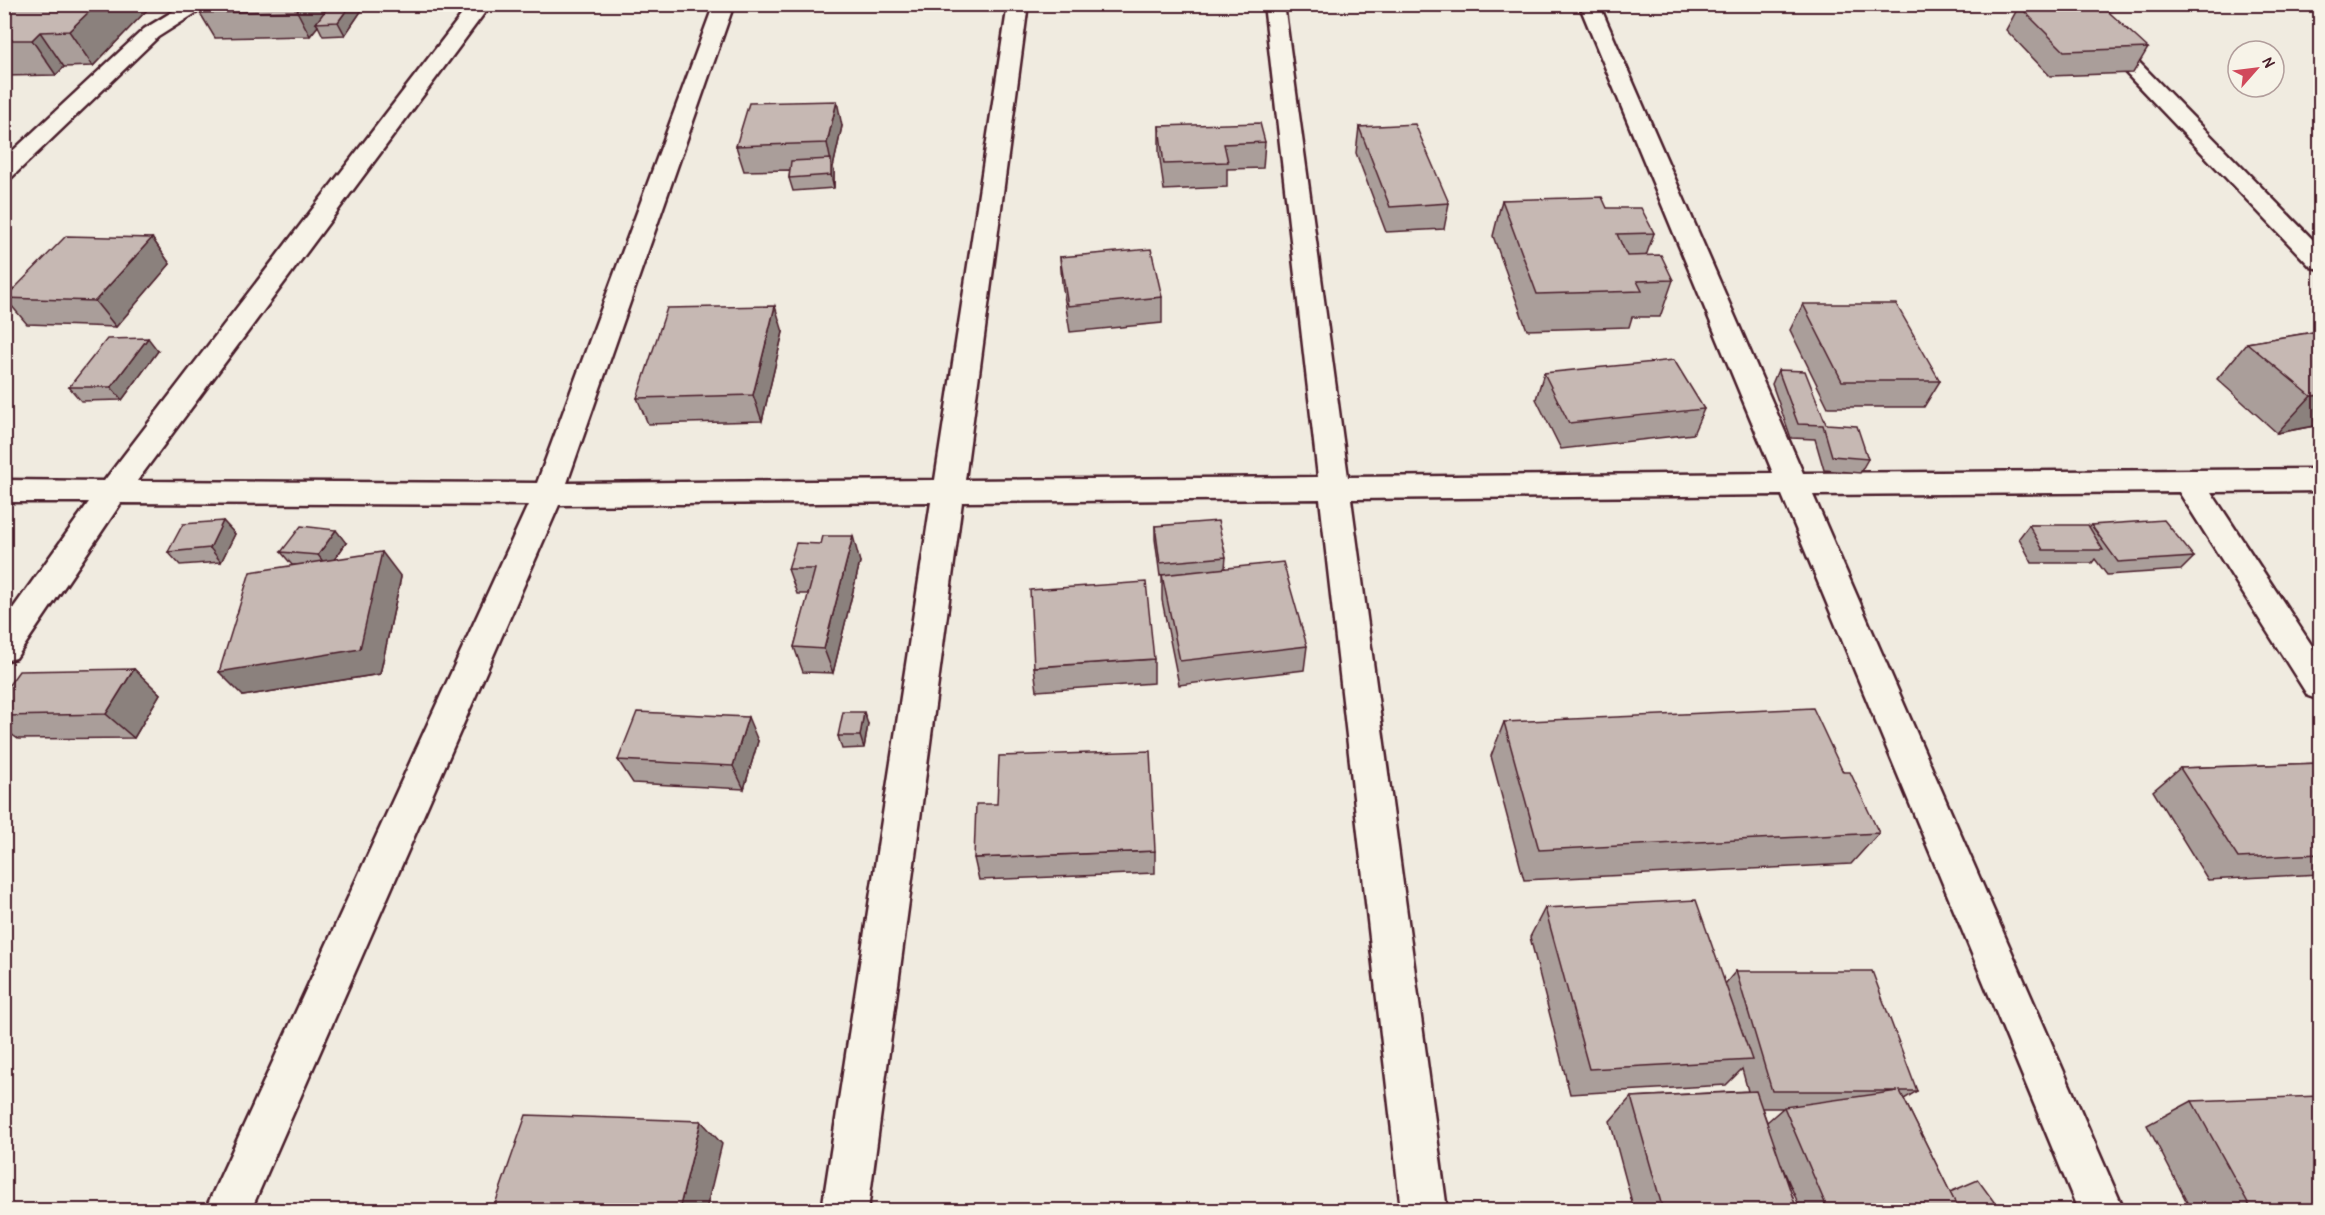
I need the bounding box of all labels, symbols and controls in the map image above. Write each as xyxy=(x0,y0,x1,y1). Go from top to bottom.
north arrow xyxy=(2226,39,2286,99)
text: N xyxy=(2258,53,2281,71)

